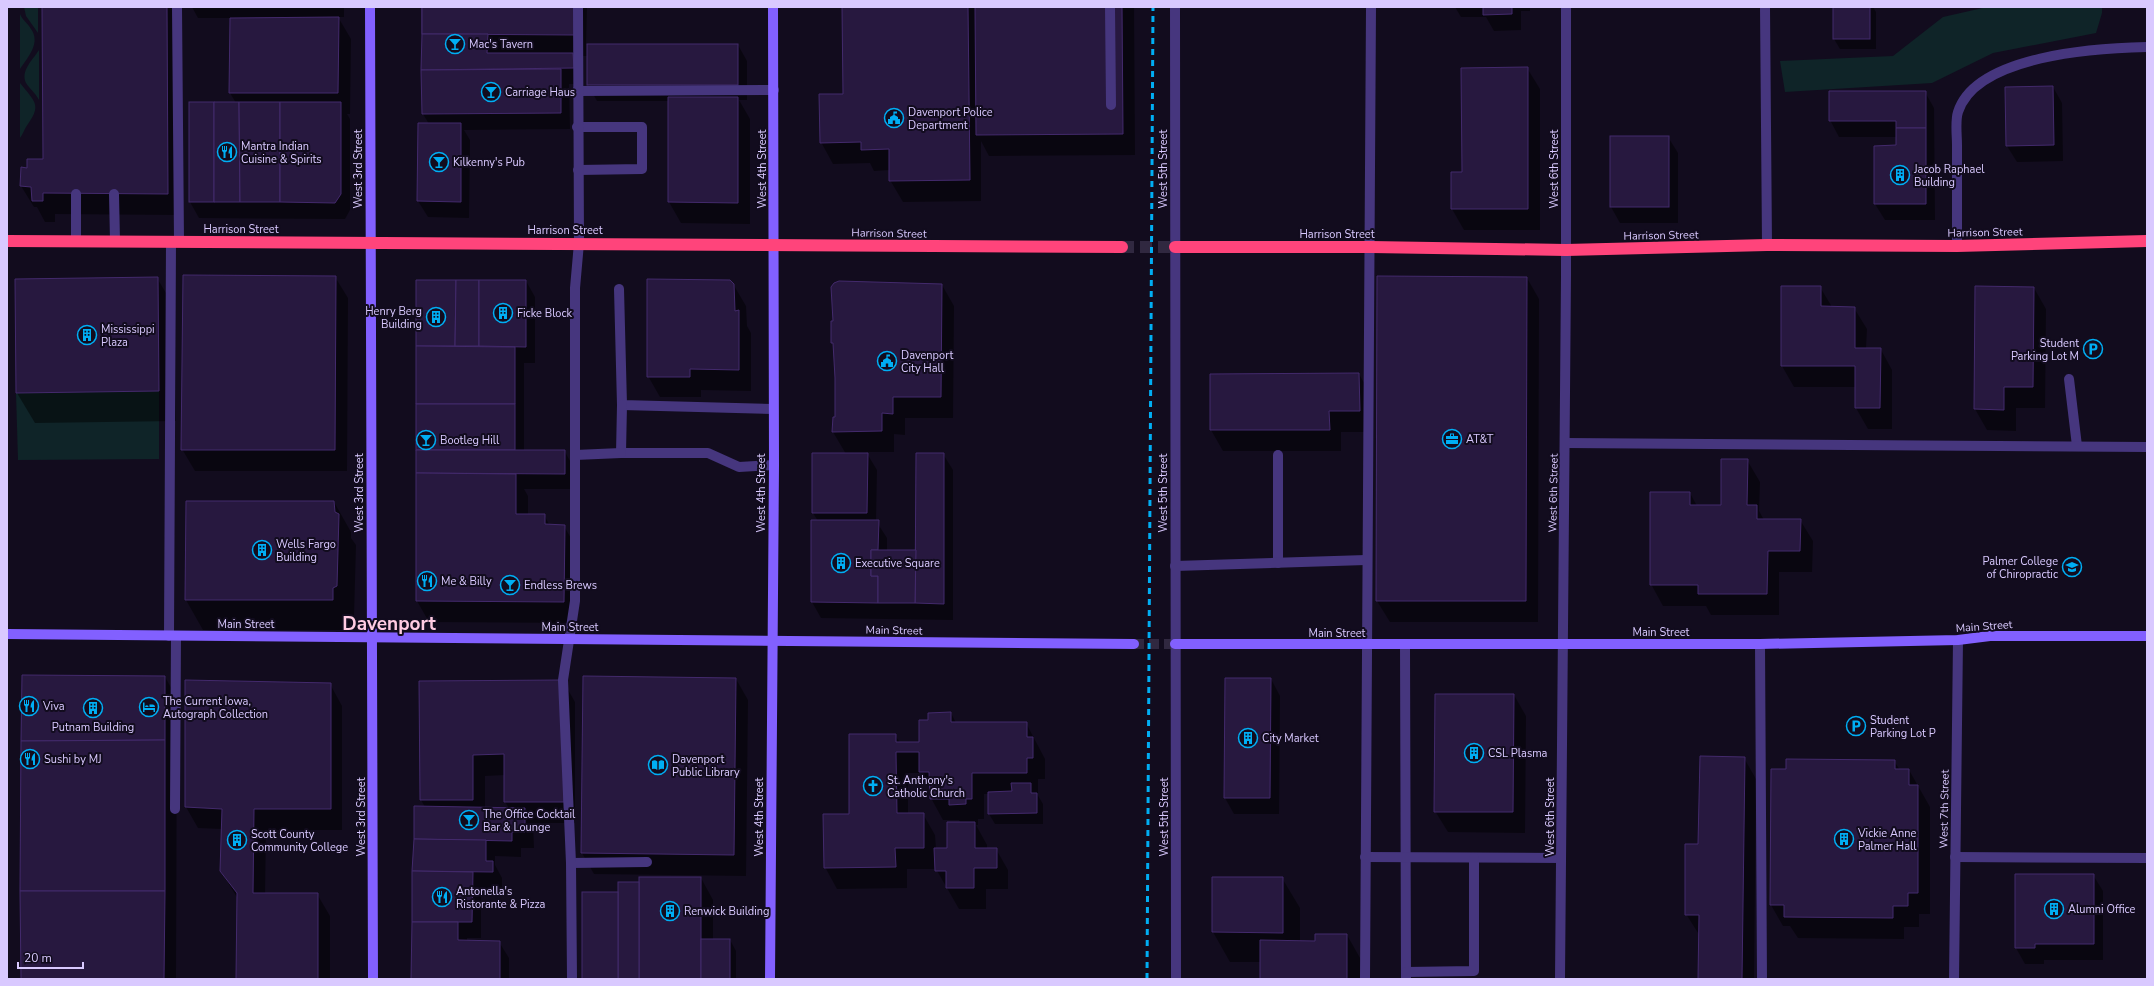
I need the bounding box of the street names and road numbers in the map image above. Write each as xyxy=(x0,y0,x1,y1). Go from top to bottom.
street label: West 3rd Street xyxy=(351,129,366,208)
street label: West 4th Street xyxy=(755,129,770,208)
street label: West 5th Street xyxy=(1156,129,1171,208)
street label: West 6th Street xyxy=(1547,129,1562,208)
street label: Harrison Street xyxy=(203,222,279,237)
street label: Harrison Street xyxy=(527,223,603,238)
street label: Harrison Street xyxy=(1947,224,2023,241)
street label: Harrison Street xyxy=(851,225,927,242)
street label: Harrison Street xyxy=(1299,227,1375,242)
street label: Harrison Street xyxy=(1623,227,1699,244)
street label: West 3rd Street xyxy=(352,453,367,532)
street label: West 4th Street xyxy=(754,453,769,532)
street label: West 5th Street xyxy=(1156,453,1171,532)
street label: West 6th Street xyxy=(1545,453,1562,533)
street label: Main Street xyxy=(218,617,275,632)
street label: Main Street xyxy=(1955,617,2013,636)
street label: Main Street xyxy=(542,620,599,635)
street label: Main Street xyxy=(865,623,923,638)
street label: Main Street xyxy=(1633,625,1690,640)
street label: Main Street xyxy=(1309,626,1366,641)
street label: West 7th Street xyxy=(1936,769,1953,849)
street label: West 3rd Street xyxy=(354,777,369,856)
street label: West 4th Street xyxy=(752,777,767,856)
street label: West 5th Street xyxy=(1157,777,1172,856)
street label: West 6th Street xyxy=(1543,777,1558,856)

